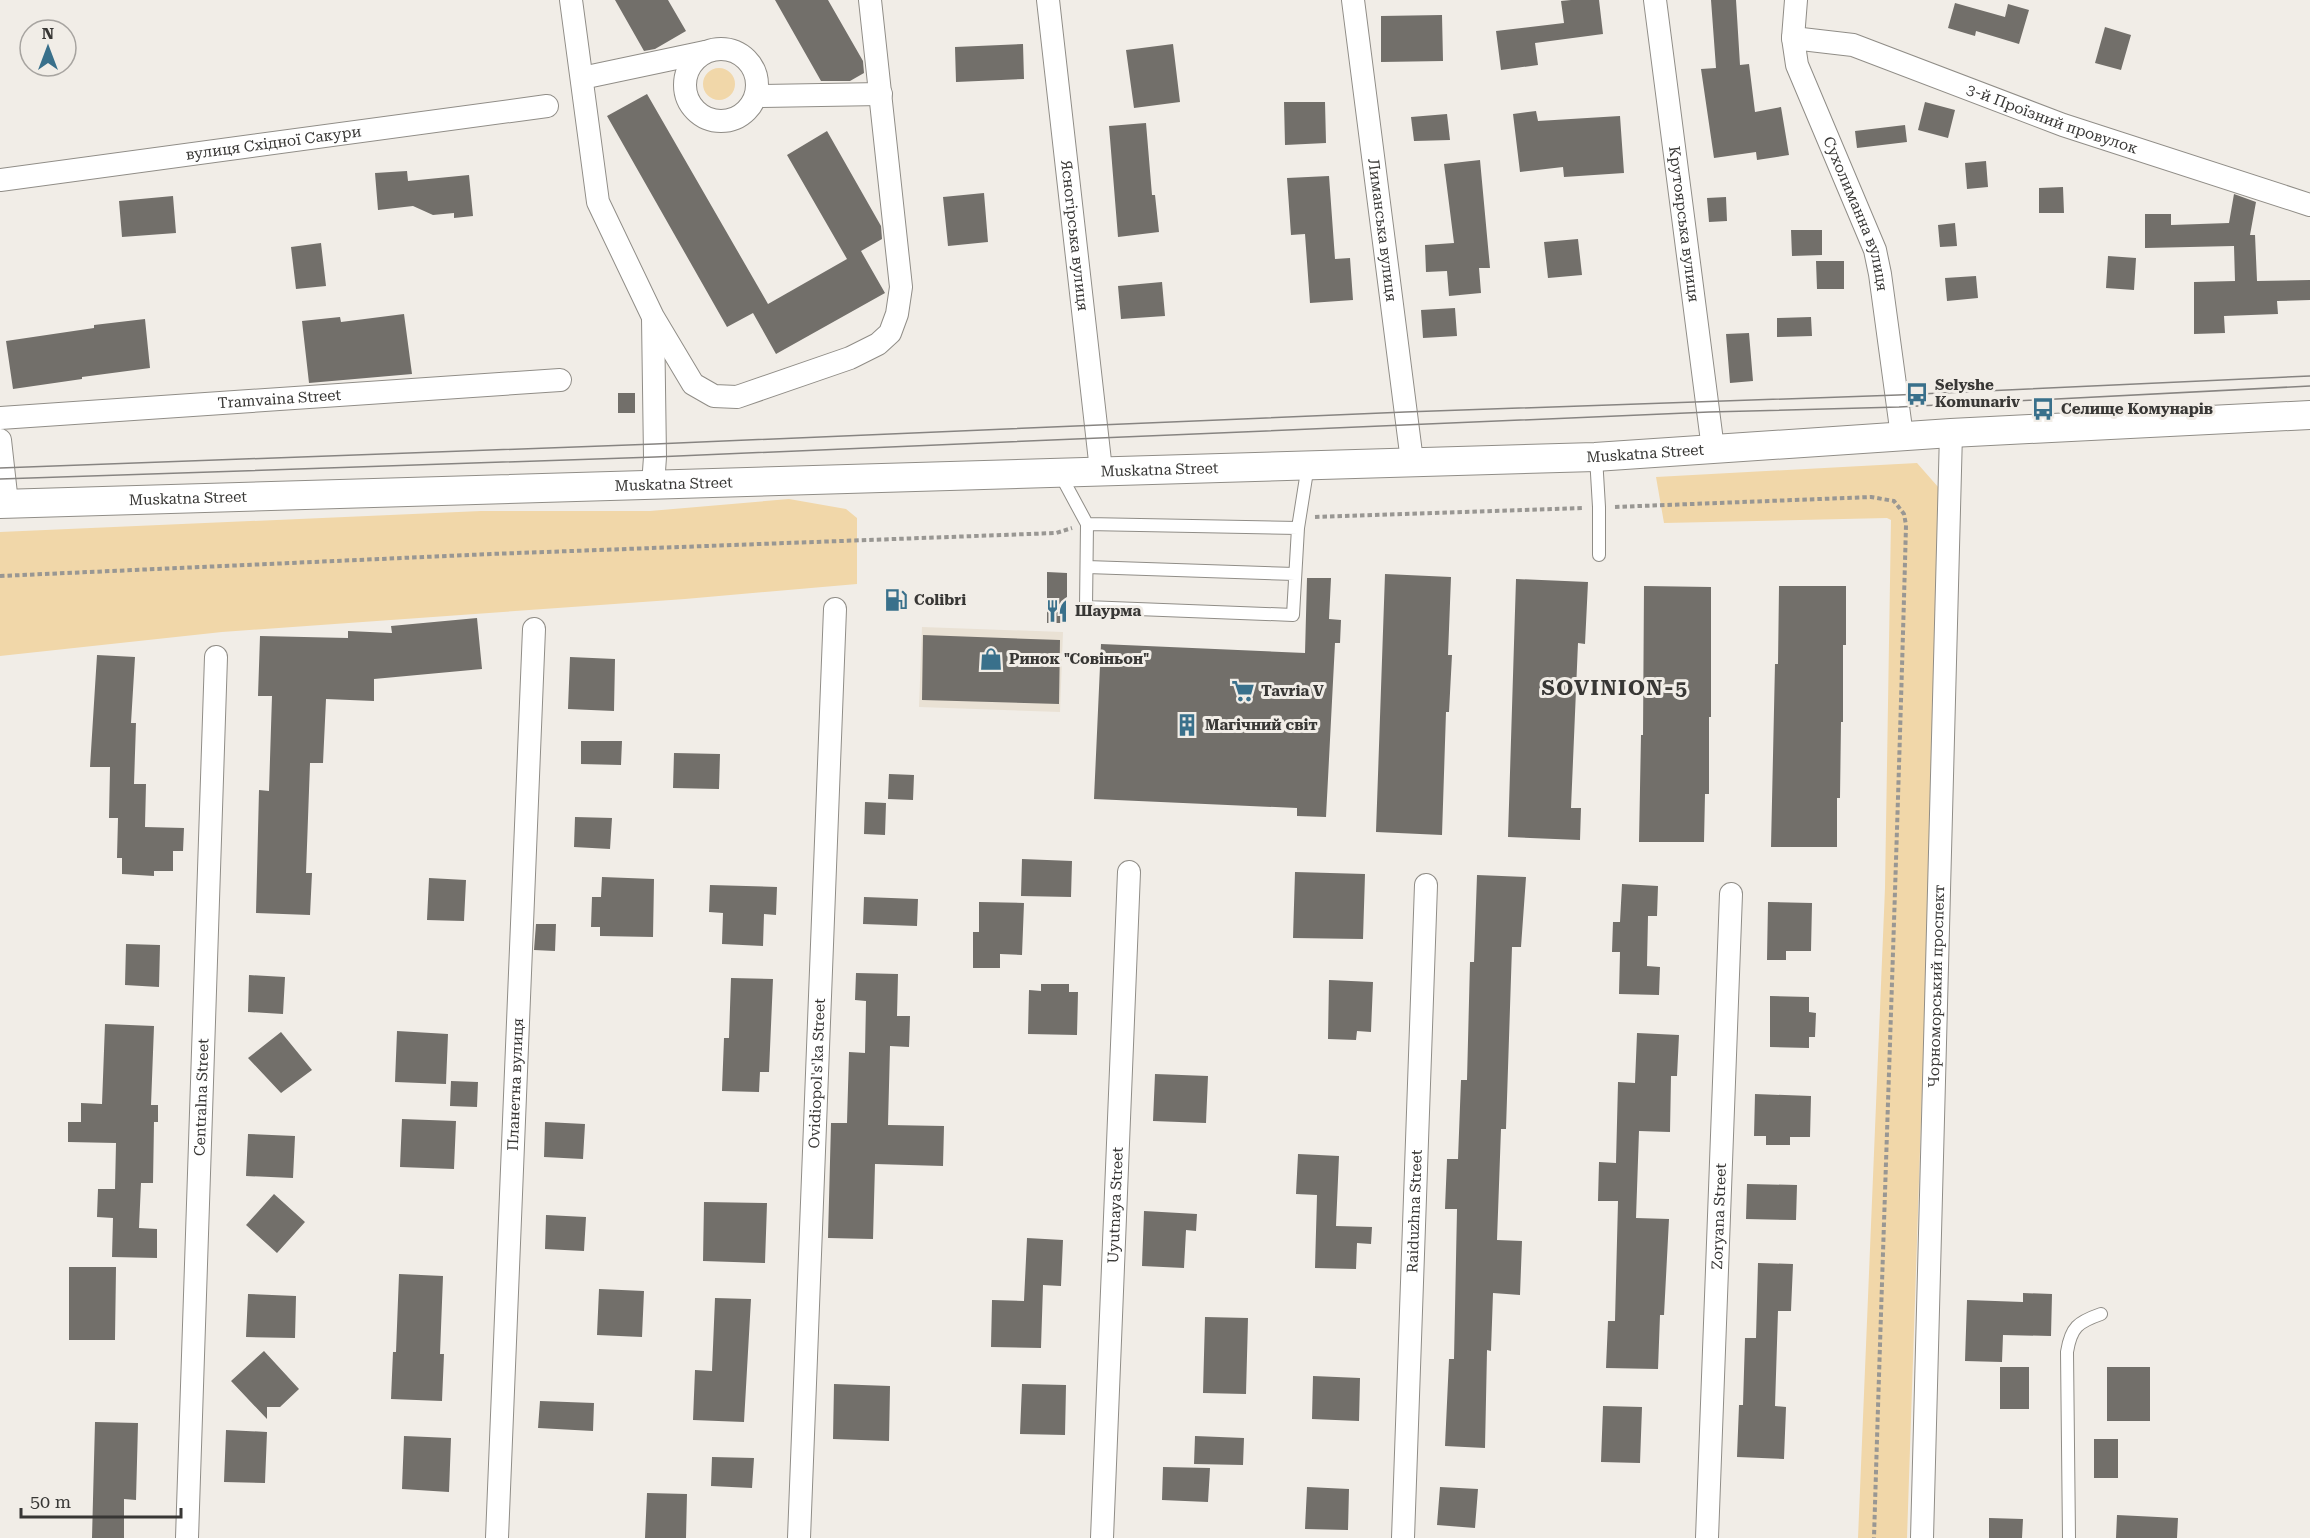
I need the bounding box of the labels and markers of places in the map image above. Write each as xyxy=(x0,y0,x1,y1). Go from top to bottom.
place label: Selyshe Komunariv xyxy=(1935,376,2020,411)
bus stop icon: Selyshe Komunariv xyxy=(1904,381,1930,407)
bus stop icon: Селище Комунарів xyxy=(2030,396,2056,422)
place label: Селище Комунарів xyxy=(2061,400,2213,418)
fuel station icon: Colibri xyxy=(883,587,909,613)
place label: Colibri xyxy=(914,591,966,609)
restaurant icon: Шаурма xyxy=(1044,598,1070,624)
place label: Шаурма xyxy=(1075,602,1142,620)
shop icon: Ринок "Совіньон" xyxy=(978,646,1004,672)
place label: Ринок "Совіньон" xyxy=(1009,650,1149,668)
supermarket icon: Tavria V xyxy=(1230,678,1256,704)
place label: Tavria V xyxy=(1261,682,1324,700)
building icon: Магічний світ xyxy=(1174,712,1200,738)
place label: Магічний світ xyxy=(1205,716,1317,734)

